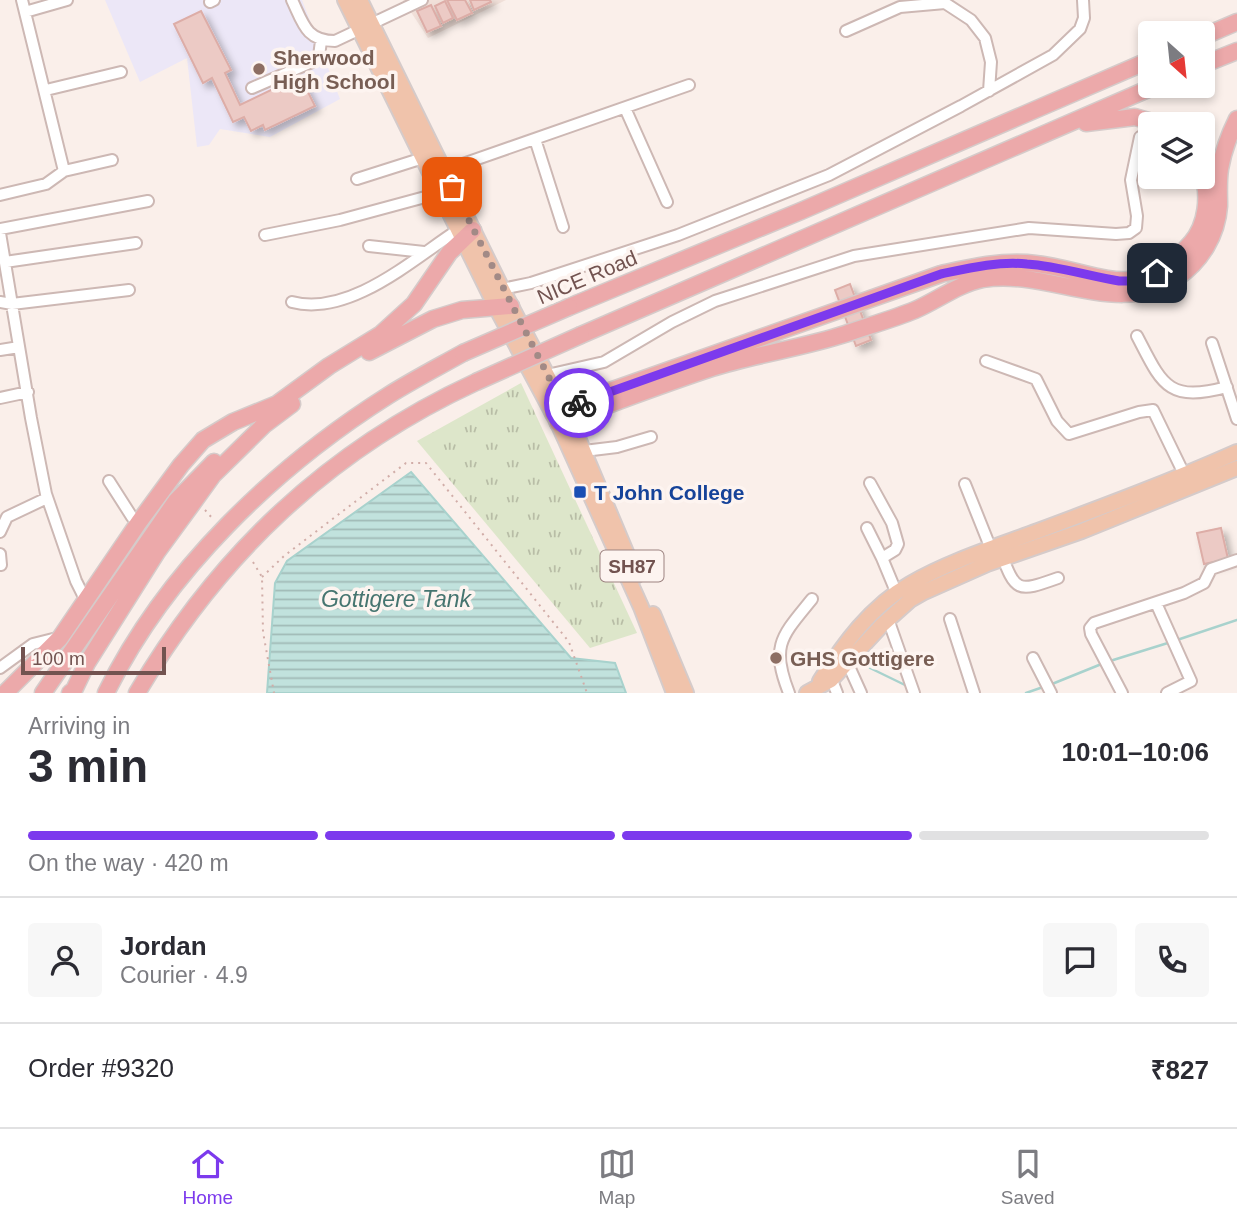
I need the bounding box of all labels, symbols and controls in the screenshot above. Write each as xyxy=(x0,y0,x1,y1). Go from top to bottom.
north arrow xyxy=(1138,21,1214,98)
map controls xyxy=(1138,21,1215,189)
place label: Sherwood High School xyxy=(273,46,396,93)
marker: Sherwood High School xyxy=(251,61,267,77)
button: layers xyxy=(1138,112,1215,189)
pin xyxy=(422,157,482,217)
icon: bag xyxy=(433,168,471,206)
pin xyxy=(1127,243,1187,303)
street label: NICE Road xyxy=(534,246,640,308)
icon: home xyxy=(1138,254,1176,292)
courier xyxy=(544,368,614,438)
icon: bike xyxy=(560,384,598,422)
place label: T John College xyxy=(594,481,745,504)
marker: T John College xyxy=(572,484,588,500)
road number: SH87 xyxy=(600,551,664,582)
water label: Gottigere Tank xyxy=(321,586,473,612)
scale bar xyxy=(21,644,166,676)
place label: GHS Gottigere xyxy=(790,647,935,670)
text: 100 m xyxy=(32,648,85,669)
marker: GHS Gottigere xyxy=(768,650,784,666)
text: Arriving in xyxy=(28,713,130,739)
text: 10:01–10:06 xyxy=(1062,737,1209,767)
text: 3 min xyxy=(28,740,148,792)
text: On the way · 420 m xyxy=(28,850,229,876)
button: person xyxy=(28,923,102,997)
button: chat xyxy=(1043,923,1117,997)
button: phone xyxy=(1135,923,1209,997)
text: Jordan xyxy=(120,931,207,961)
text: Courier · 4.9 xyxy=(120,962,248,988)
text: Order #9320 xyxy=(28,1053,174,1083)
text: ₹827 xyxy=(1151,1055,1209,1085)
tab: Home xyxy=(182,1145,233,1209)
tab: Map xyxy=(598,1145,636,1209)
tab: Saved xyxy=(1001,1145,1055,1209)

